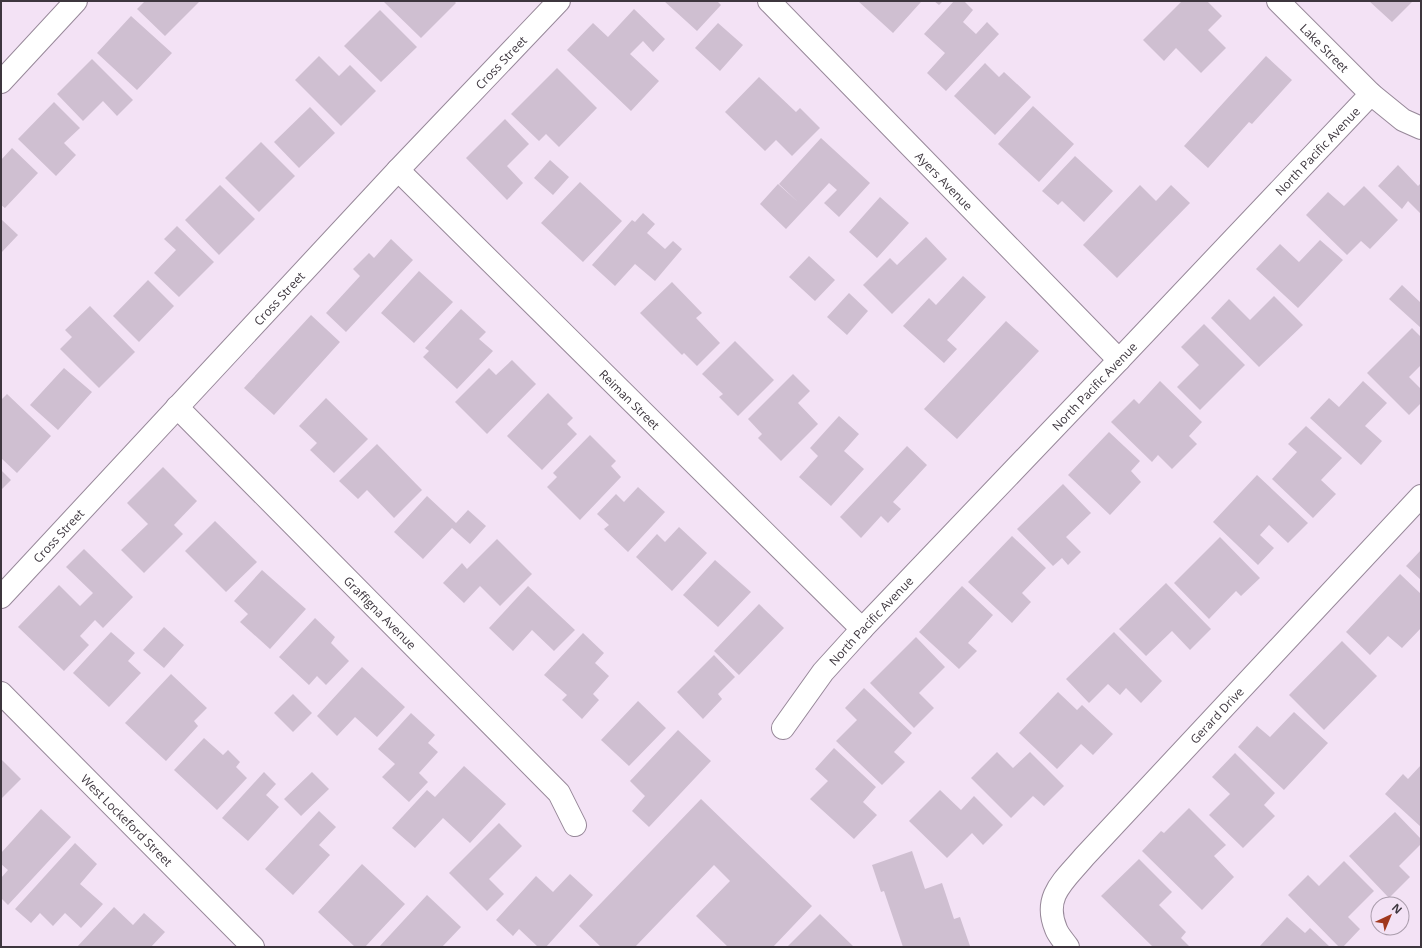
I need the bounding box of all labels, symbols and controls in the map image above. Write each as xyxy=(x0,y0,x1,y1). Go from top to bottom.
street label: Lake Street xyxy=(1296,19,1353,76)
street label: Cross Street xyxy=(471,32,530,93)
street label: North Pacific Avenue xyxy=(1271,103,1363,199)
street label: Ayers Avenue xyxy=(912,148,977,214)
street label: Cross Street xyxy=(249,268,308,329)
street label: North Pacific Avenue xyxy=(1048,338,1141,434)
street label: Reiman Street xyxy=(596,365,664,433)
street label: Cross Street xyxy=(29,505,88,566)
street label: Graffigna Avenue xyxy=(340,572,421,653)
street label: North Pacific Avenue xyxy=(825,572,917,669)
street label: Gerard Drive xyxy=(1186,683,1247,747)
street label: West Lockeford Street xyxy=(78,770,177,870)
north arrow xyxy=(1370,896,1410,936)
text: N xyxy=(1389,900,1406,917)

